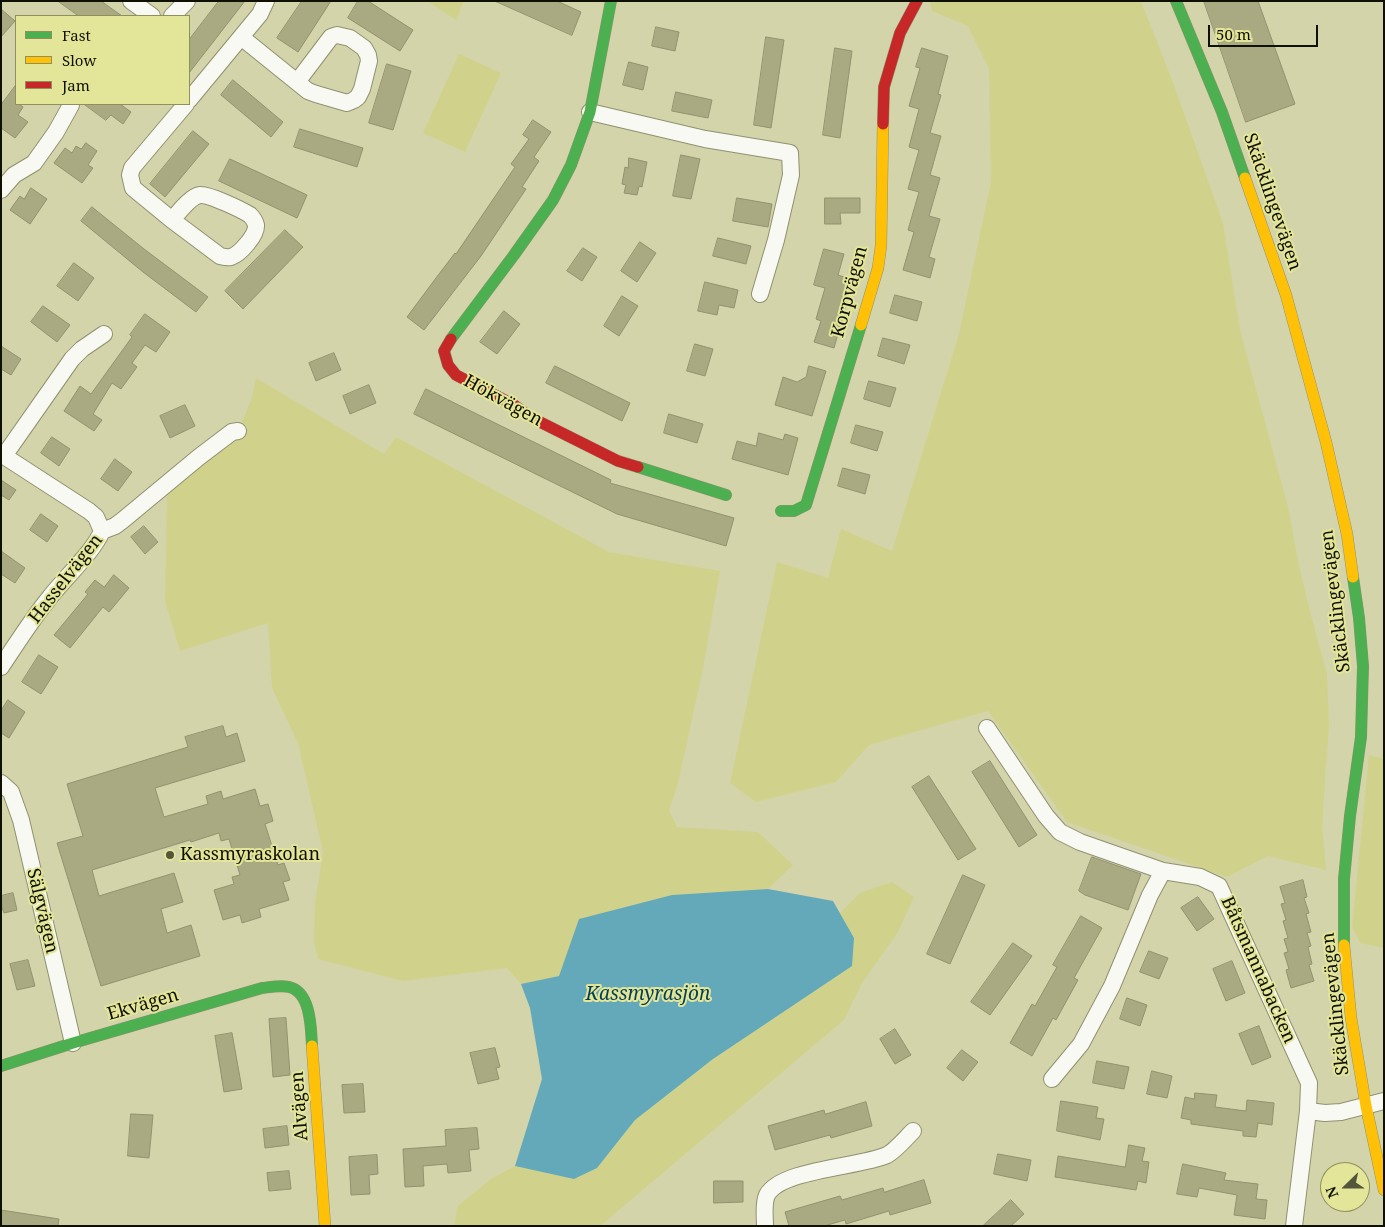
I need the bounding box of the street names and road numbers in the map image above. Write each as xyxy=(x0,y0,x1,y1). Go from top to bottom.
street label: Skäcklingevägen xyxy=(1238,131,1306,273)
street label: Korpvägen xyxy=(827,244,873,340)
street label: Hökvägen xyxy=(460,371,546,431)
street label: Skäcklingevägen xyxy=(1317,528,1355,674)
street label: Hasselvägen xyxy=(24,530,108,628)
street label: Sälgvägen xyxy=(22,866,62,956)
street label: Båtsmannabacken xyxy=(1216,893,1300,1047)
street label: Skäcklingevägen xyxy=(1318,931,1354,1077)
street label: Ekvägen xyxy=(105,985,181,1025)
street label: Alvägen xyxy=(287,1070,313,1142)

